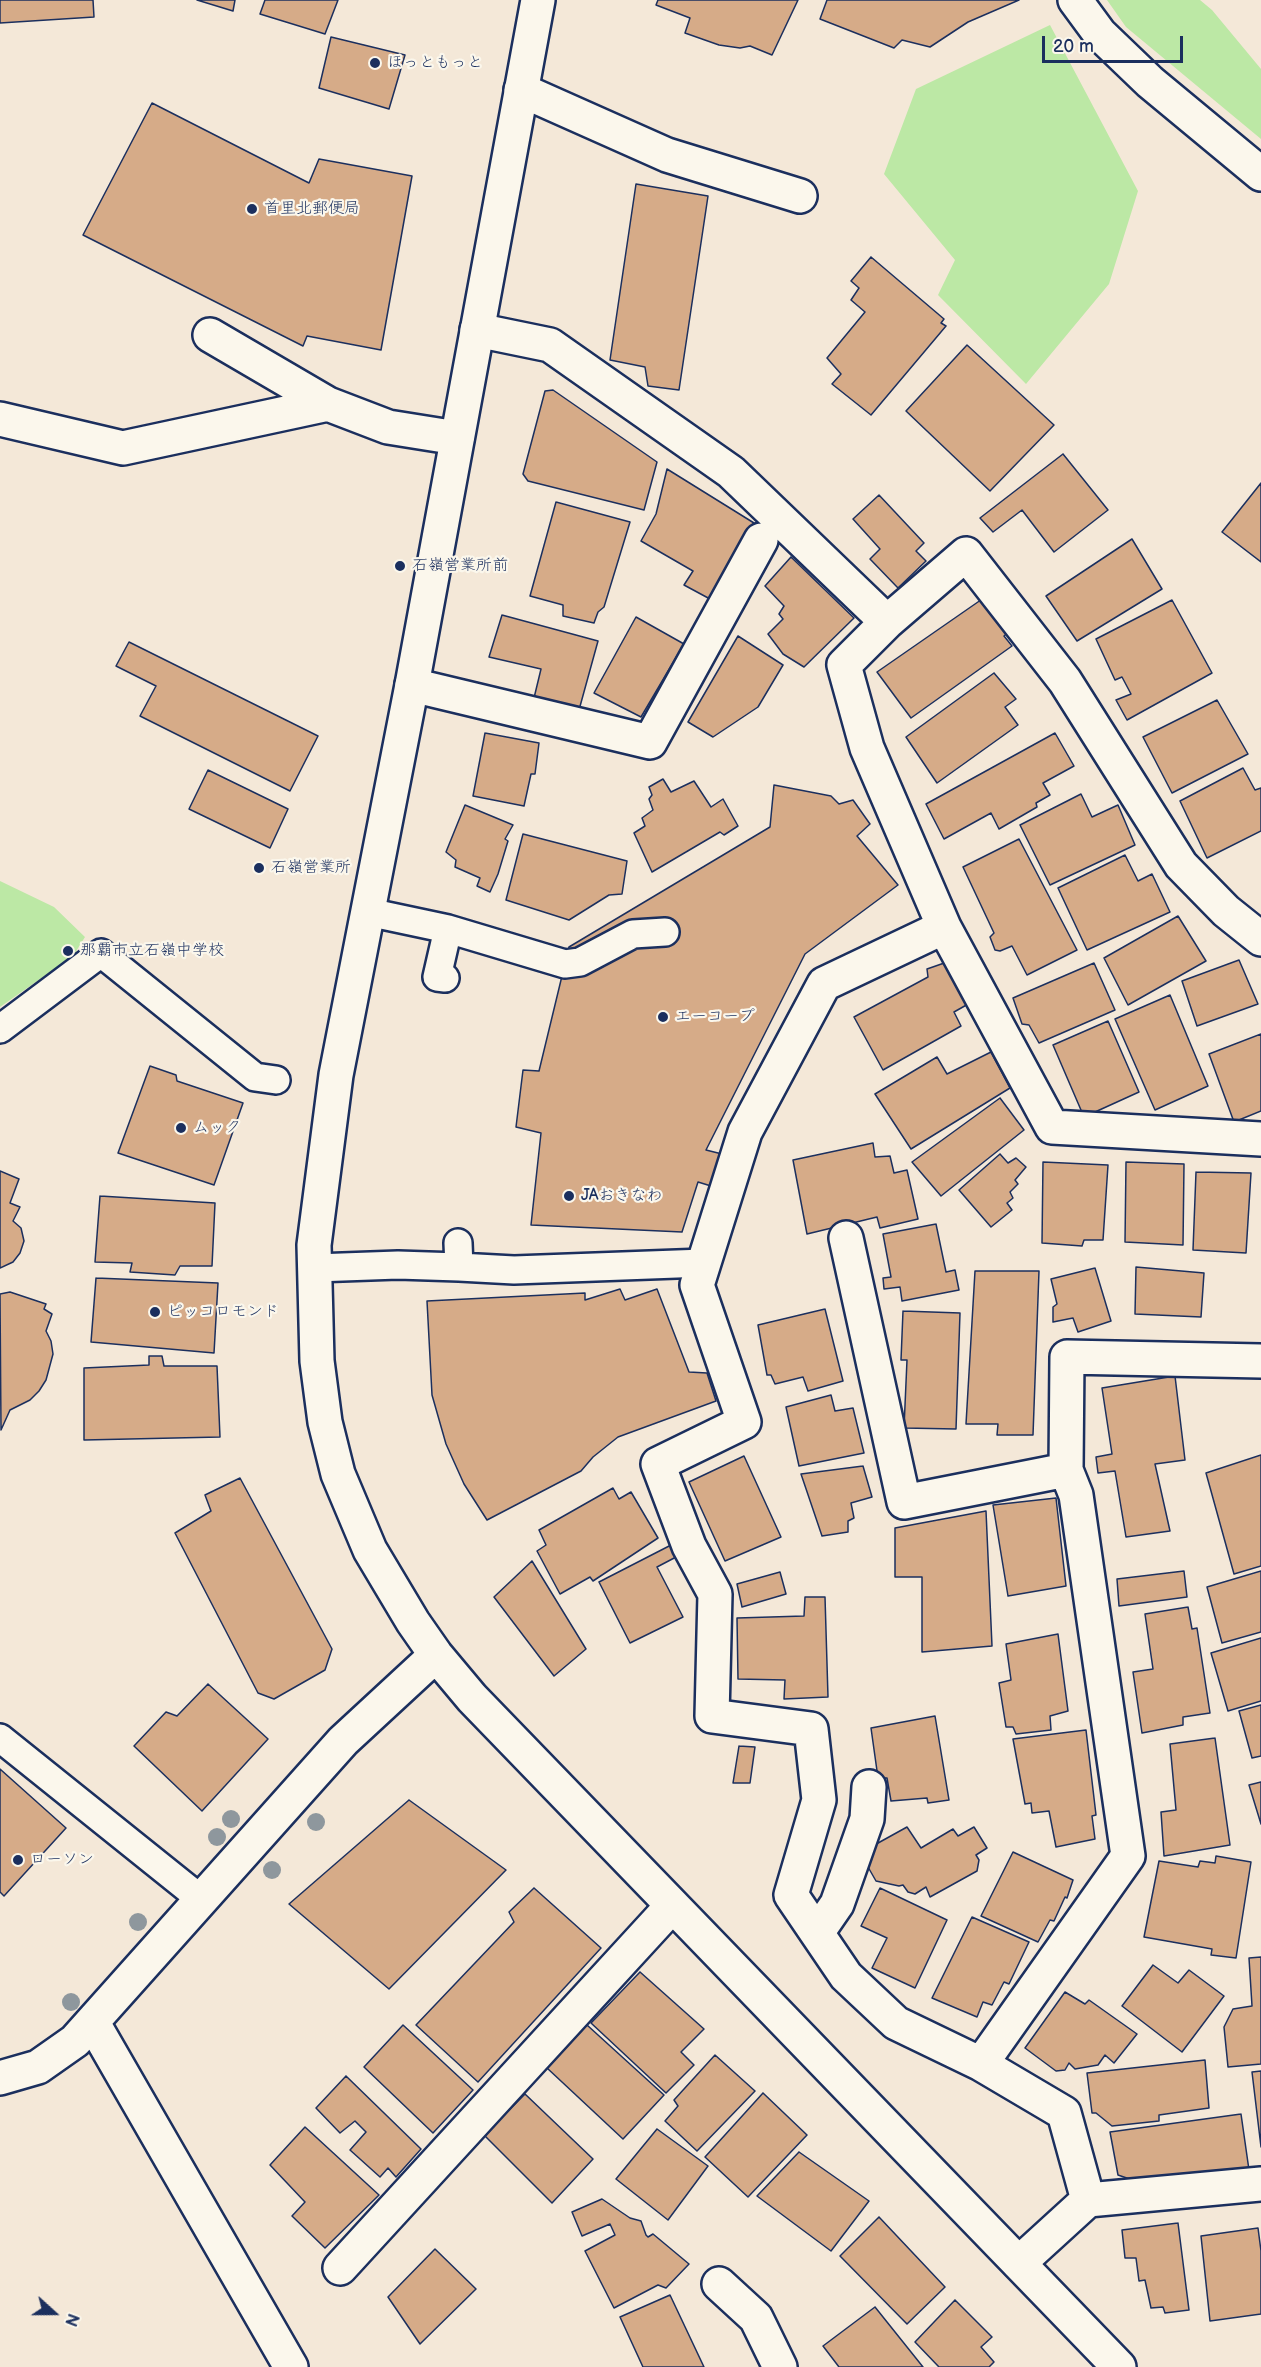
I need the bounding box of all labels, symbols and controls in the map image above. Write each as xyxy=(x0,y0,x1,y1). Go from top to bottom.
scale bar xyxy=(1045,24,1186,62)
text: 20 m xyxy=(1053,36,1094,57)
place label: ほっともっと xyxy=(387,53,483,73)
marker: ほっともっと xyxy=(368,56,382,70)
place label: 首里北郵便局 xyxy=(264,199,360,219)
marker: 首里北郵便局 xyxy=(245,202,259,216)
place label: 石嶺営業所前 xyxy=(412,556,508,576)
marker: 石嶺営業所前 xyxy=(393,559,407,573)
place label: 石嶺営業所 xyxy=(271,858,351,878)
marker: 石嶺営業所 xyxy=(252,861,266,875)
place label: 那覇市立石嶺中学校 xyxy=(80,941,224,961)
marker: 那覇市立石嶺中学校 xyxy=(61,944,75,958)
place label: エーコープ xyxy=(675,1007,755,1027)
marker: エーコープ xyxy=(656,1010,670,1024)
place label: ムック xyxy=(193,1118,241,1138)
marker: ムック xyxy=(174,1121,188,1135)
place label: JAおきなわ xyxy=(581,1186,662,1206)
marker: JAおきなわ xyxy=(562,1189,576,1203)
place label: ピッコロモンド xyxy=(167,1302,279,1322)
marker: ピッコロモンド xyxy=(148,1305,162,1319)
place label: ローソン xyxy=(30,1850,94,1870)
marker: ローソン xyxy=(11,1853,25,1867)
north arrow xyxy=(24,2283,84,2343)
text: N xyxy=(60,2311,82,2329)

